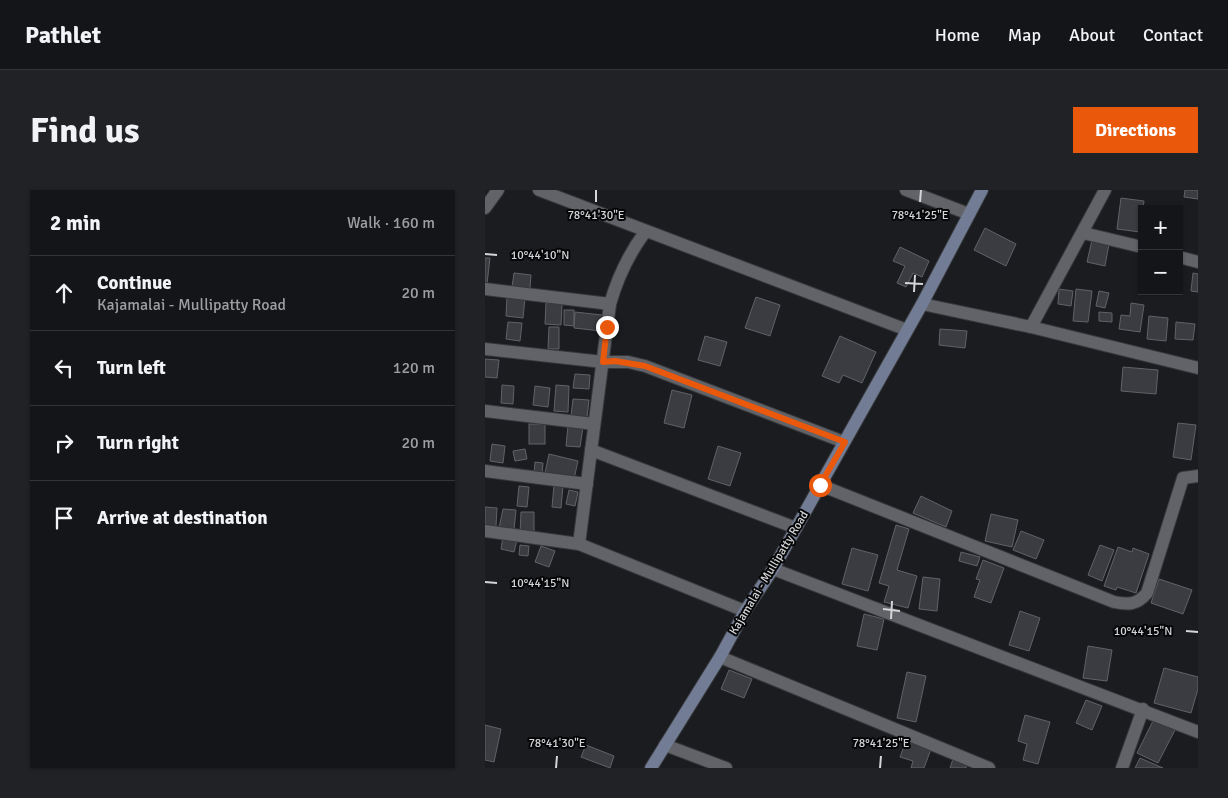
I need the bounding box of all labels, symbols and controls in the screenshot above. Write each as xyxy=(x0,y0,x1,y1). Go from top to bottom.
text: Pathlet xyxy=(25,20,101,50)
text: Home xyxy=(935,24,980,46)
text: Map xyxy=(1008,24,1041,46)
text: About xyxy=(1069,24,1115,46)
text: Contact xyxy=(1143,24,1203,46)
button: Directions xyxy=(1073,107,1198,153)
text: Find us xyxy=(30,109,140,152)
map controls xyxy=(1138,205,1183,295)
button: + xyxy=(1138,205,1183,250)
text: 78°41'30"E xyxy=(567,208,625,223)
text: 78°41'25"E xyxy=(891,208,949,223)
text: 2 min xyxy=(50,210,101,236)
text: Walk · 160 m xyxy=(347,213,435,233)
text: 10°44'10"N xyxy=(511,248,569,263)
button: − xyxy=(1138,250,1183,295)
text: Continue xyxy=(97,271,172,295)
icon: ahead xyxy=(50,279,78,307)
text: 20 m xyxy=(401,283,435,303)
text: Kajamalai - Mullipatty Road xyxy=(97,295,286,315)
route end xyxy=(596,316,619,339)
icon: left xyxy=(50,354,78,382)
text: Turn left xyxy=(97,356,166,380)
text: 120 m xyxy=(393,358,435,378)
icon: right xyxy=(50,429,78,457)
text: Turn right xyxy=(97,431,179,455)
text: 20 m xyxy=(401,433,435,453)
route start xyxy=(809,474,832,497)
icon: arrive xyxy=(50,504,78,532)
text: Arrive at destination xyxy=(97,506,268,530)
street label: Kajamalai - Mullipatty Road xyxy=(726,508,812,638)
text: 10°44'15"N xyxy=(511,576,569,591)
text: 10°44'15"N xyxy=(1114,624,1172,639)
text: 78°41'30"E xyxy=(528,736,586,751)
text: 78°41'25"E xyxy=(852,736,910,751)

